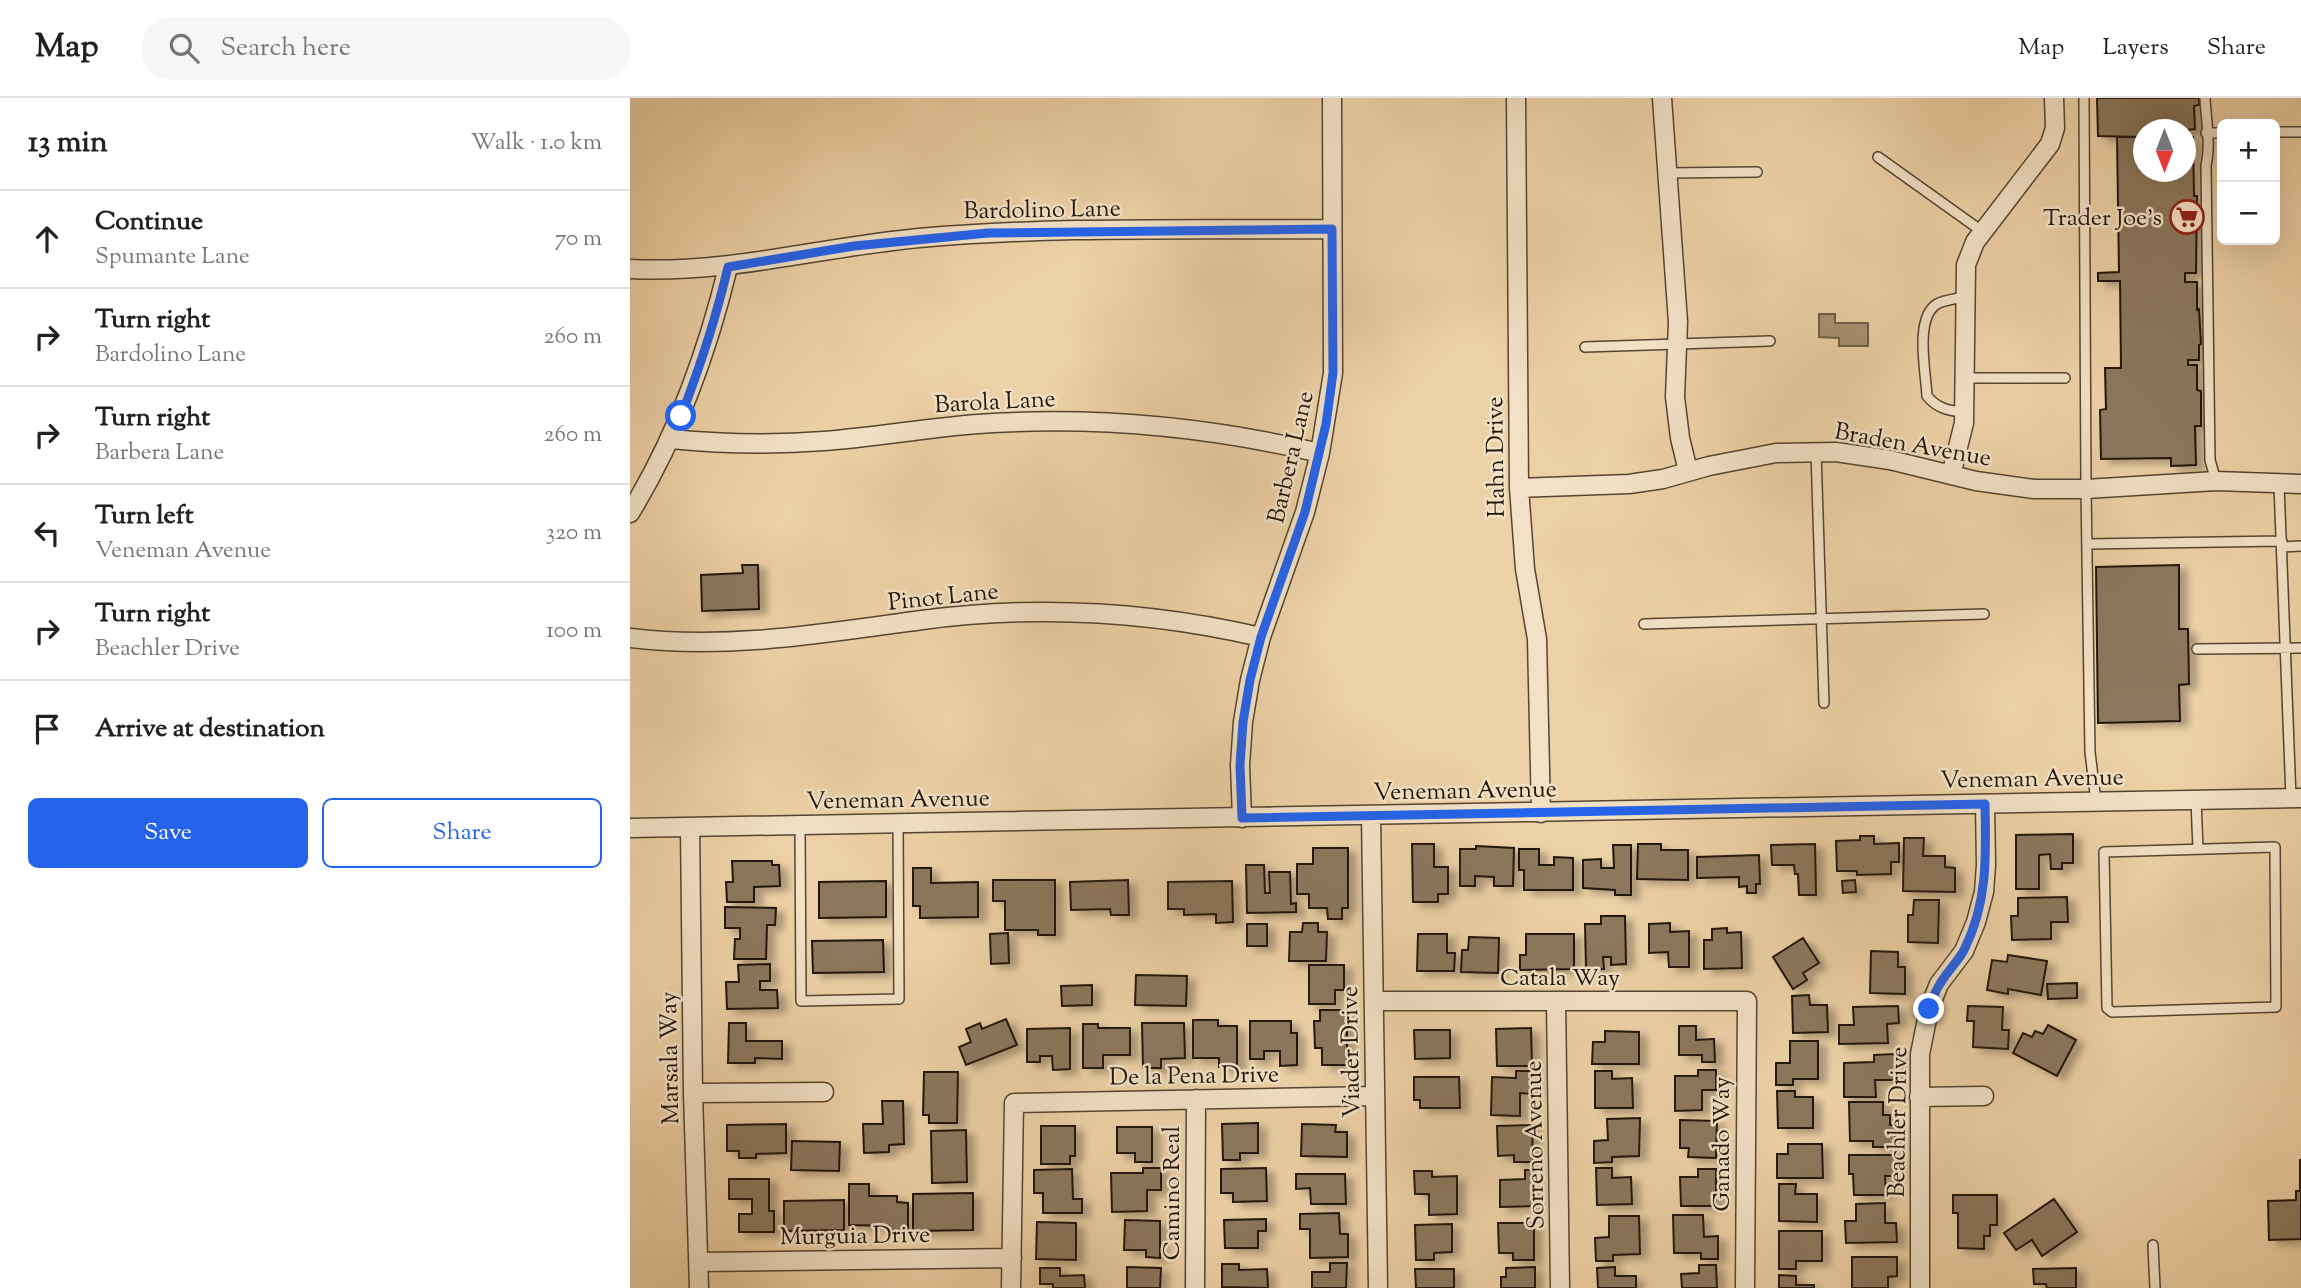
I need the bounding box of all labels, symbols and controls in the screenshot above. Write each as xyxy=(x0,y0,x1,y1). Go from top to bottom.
search box xyxy=(141,17,631,80)
text: Map xyxy=(35,24,99,72)
icon: search xyxy=(165,29,203,67)
text: Search here xyxy=(221,30,351,67)
text: Map xyxy=(2018,31,2064,65)
text: Layers xyxy=(2102,31,2169,65)
text: Share xyxy=(2207,31,2266,65)
north arrow xyxy=(2133,119,2196,182)
map controls xyxy=(2217,119,2280,245)
button: + xyxy=(2217,119,2280,182)
text: 13 min xyxy=(28,122,108,165)
text: Walk · 1.0 km xyxy=(471,127,602,160)
button: − xyxy=(2217,182,2280,245)
street label: Bardolino Lane xyxy=(963,193,1121,229)
supermarket icon: Trader Joe's xyxy=(2168,198,2206,236)
place label: Trader Joe's xyxy=(2043,202,2162,236)
text: Continue xyxy=(95,204,203,241)
icon: ahead xyxy=(28,220,66,258)
text: 70 m xyxy=(555,223,602,256)
text: Spumante Lane xyxy=(95,241,250,274)
text: Turn right xyxy=(95,302,210,339)
icon: right xyxy=(28,318,66,356)
text: 260 m xyxy=(544,321,602,354)
text: Bardolino Lane xyxy=(95,339,246,372)
street label: Barola Lane xyxy=(934,383,1057,423)
street label: Barbera Lane xyxy=(1260,388,1324,527)
street label: Hahn Drive xyxy=(1479,396,1515,518)
text: Turn right xyxy=(95,400,210,437)
route start xyxy=(665,400,696,431)
street label: Braden Avenue xyxy=(1831,415,1994,477)
icon: right xyxy=(28,416,66,454)
text: 260 m xyxy=(544,419,602,452)
text: Barbera Lane xyxy=(95,437,224,470)
text: Turn left xyxy=(95,498,194,535)
icon: left xyxy=(28,514,66,552)
text: 320 m xyxy=(546,517,602,550)
text: Veneman Avenue xyxy=(95,535,271,568)
street label: Pinot Lane xyxy=(886,575,1000,621)
text: Turn right xyxy=(95,596,210,633)
icon: right xyxy=(28,612,66,650)
text: 100 m xyxy=(546,615,602,648)
text: Beachler Drive xyxy=(95,633,240,666)
icon: arrive xyxy=(28,710,66,748)
text: Arrive at destination xyxy=(95,711,325,748)
street label: Veneman Avenue xyxy=(1940,761,2124,799)
street label: Veneman Avenue xyxy=(1373,773,1557,811)
street label: Veneman Avenue xyxy=(806,782,990,820)
button: Save xyxy=(28,798,308,868)
button: Share xyxy=(322,798,602,868)
street label: Catala Way xyxy=(1500,962,1620,996)
street label: Viader Drive xyxy=(1334,986,1370,1118)
street label: Marsala Way xyxy=(653,991,689,1125)
route end xyxy=(1913,993,1944,1024)
street label: Beachler Drive xyxy=(1881,1046,1917,1198)
street label: De la Pena Drive xyxy=(1109,1059,1279,1095)
street label: Sorreno Avenue xyxy=(1518,1060,1554,1230)
street label: Ganado Way xyxy=(1706,1076,1740,1212)
street label: Camino Real xyxy=(1156,1125,1190,1260)
street label: Murguia Drive xyxy=(779,1219,931,1255)

